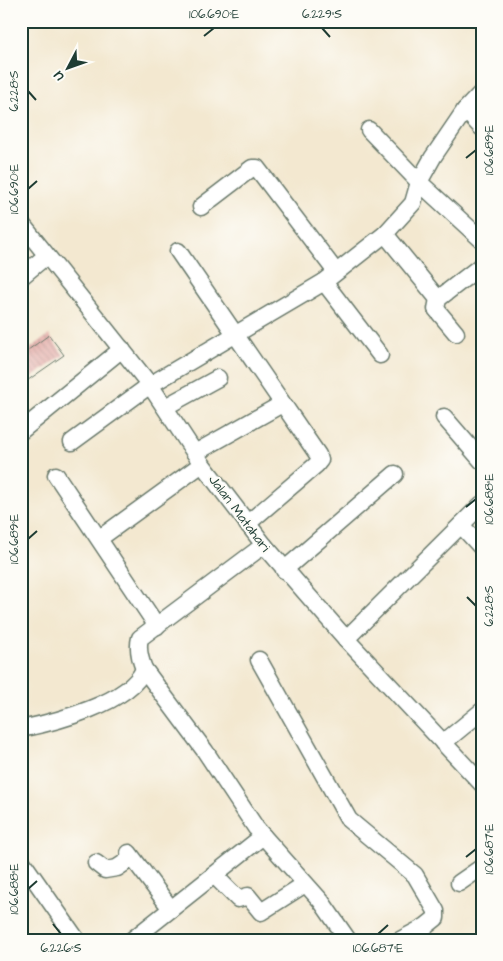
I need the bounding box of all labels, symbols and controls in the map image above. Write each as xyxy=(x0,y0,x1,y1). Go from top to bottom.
text: 106.690°E xyxy=(189,6,239,23)
text: 6.229°S xyxy=(302,6,342,23)
north arrow xyxy=(42,42,92,92)
text: U xyxy=(49,66,69,85)
text: 6.228°S xyxy=(6,70,23,112)
text: 106.689°E xyxy=(481,125,498,175)
text: 106.690°E xyxy=(6,164,23,214)
street label: Jalan Matahari xyxy=(204,471,275,556)
text: 106.688°E xyxy=(481,473,498,525)
text: 106.689°E xyxy=(6,514,23,564)
text: 6.228°S xyxy=(481,585,498,627)
text: 106.687°E xyxy=(481,824,498,874)
text: 106.688°E xyxy=(6,863,23,915)
text: 6.226°S xyxy=(41,940,82,957)
text: 106.687°E xyxy=(353,940,403,957)

